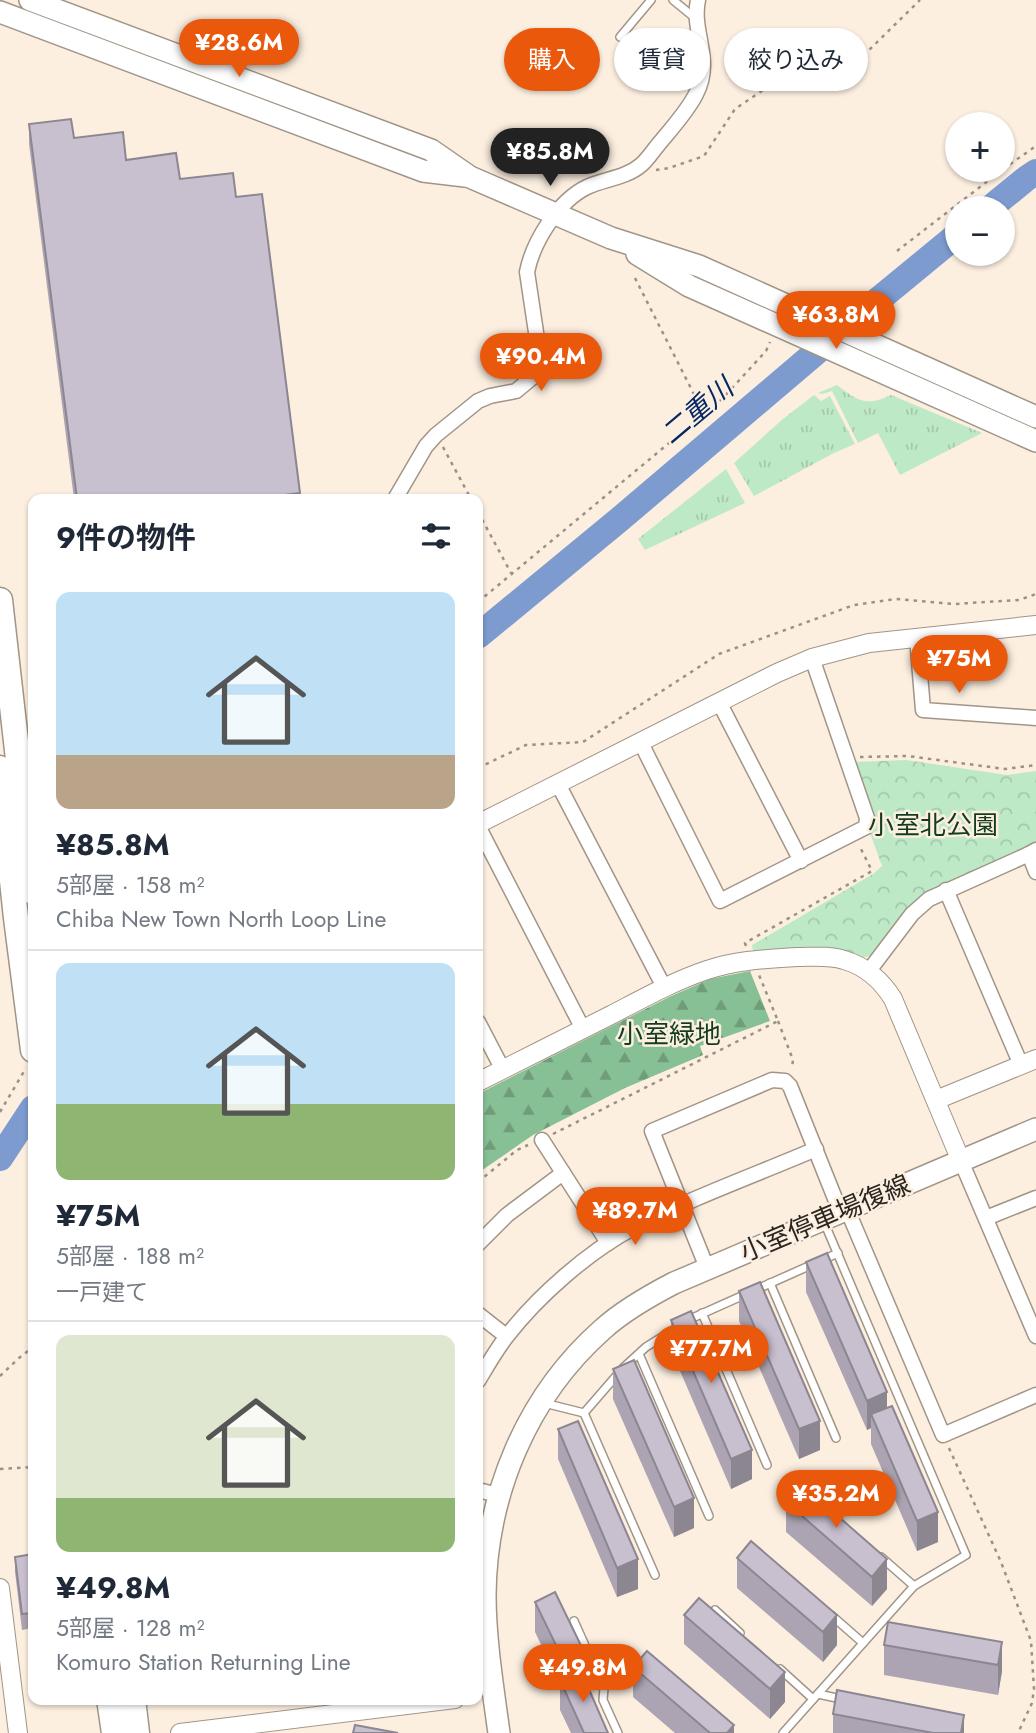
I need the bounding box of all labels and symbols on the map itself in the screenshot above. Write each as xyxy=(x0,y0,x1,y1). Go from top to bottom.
pin: ¥28.6M xyxy=(182,20,296,79)
pin: ¥85.8M xyxy=(493,128,607,188)
pin: ¥63.8M xyxy=(779,292,893,351)
pin: ¥90.4M xyxy=(484,334,598,393)
water label: 二重川 xyxy=(652,366,745,454)
pin: ¥75M xyxy=(918,636,1000,695)
park label: 小室北公園 xyxy=(868,806,998,844)
park label: 小室緑地 xyxy=(617,1015,721,1053)
street label: 小室停車場復線 xyxy=(734,1165,916,1271)
pin: ¥89.7M xyxy=(578,1188,692,1247)
pin: ¥77.7M xyxy=(654,1326,768,1385)
pin: ¥35.2M xyxy=(779,1470,893,1530)
pin: ¥49.8M xyxy=(526,1644,640,1704)

